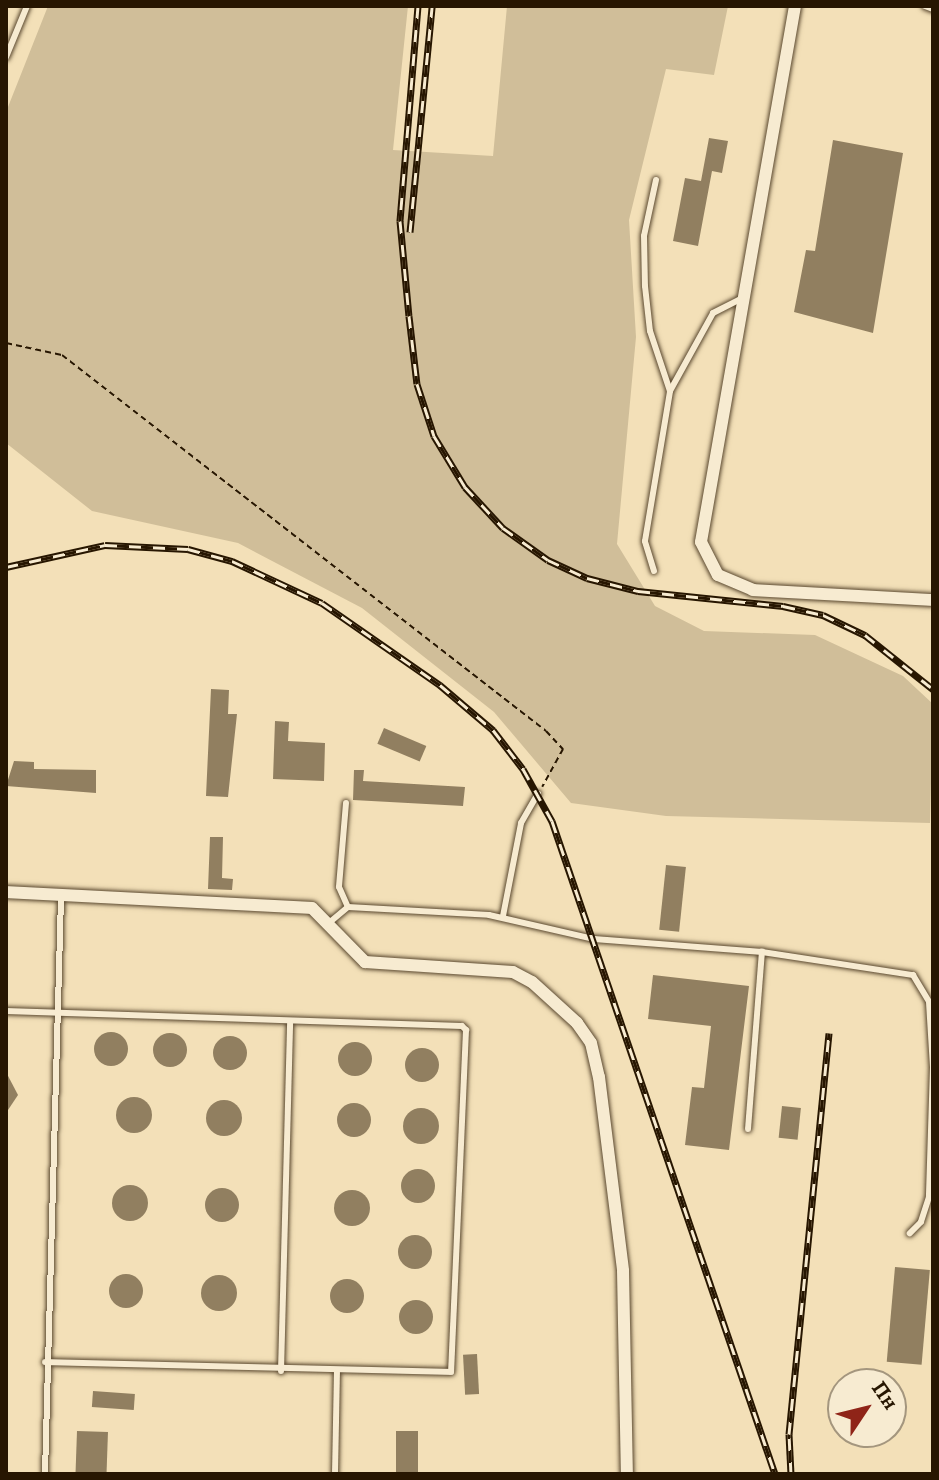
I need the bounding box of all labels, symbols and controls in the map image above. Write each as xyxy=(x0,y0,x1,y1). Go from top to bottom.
north arrow xyxy=(827,1368,907,1448)
text: Пн xyxy=(864,1375,906,1416)

